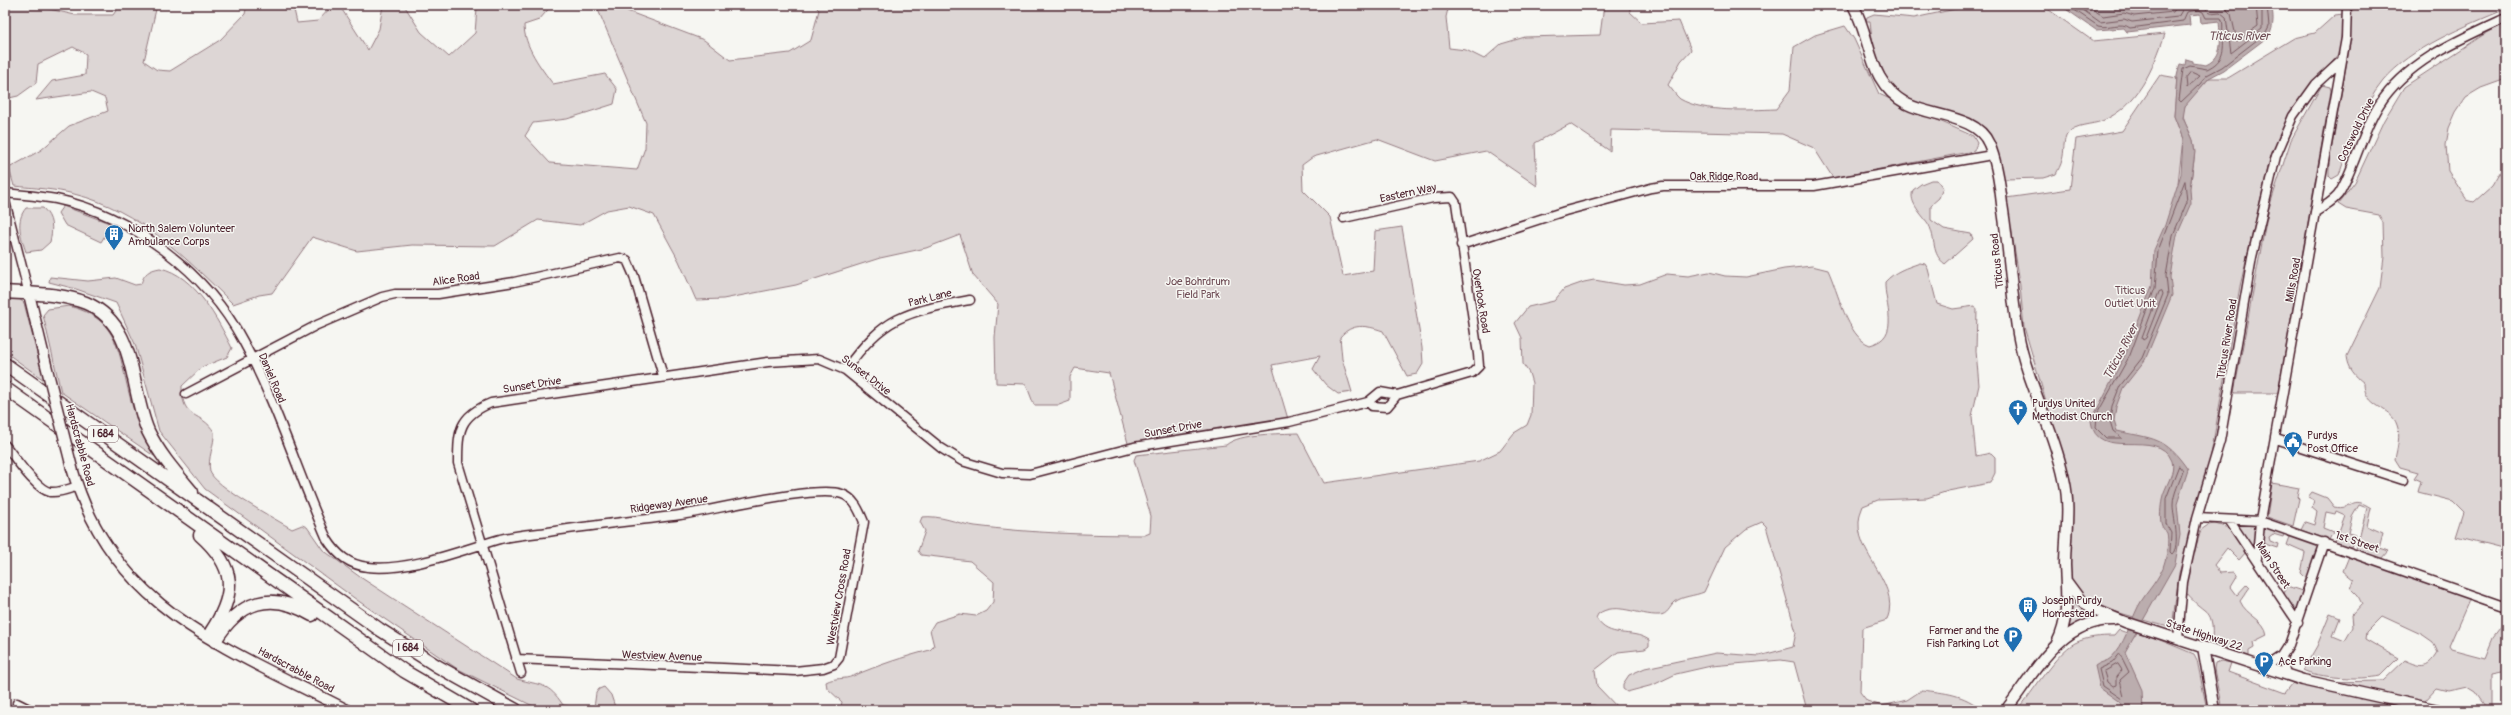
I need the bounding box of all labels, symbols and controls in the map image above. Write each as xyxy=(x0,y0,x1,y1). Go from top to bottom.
water label: Titicus River xyxy=(2209,29,2271,44)
street label: Cotswold Drive xyxy=(2335,96,2377,164)
street label: Oak Ridge Road xyxy=(1690,170,1758,183)
street label: Eastern Way xyxy=(1379,181,1438,205)
place label: North Salem Volunteer Ambulance Corps xyxy=(128,222,235,248)
building icon: North Salem Volunteer Ambulance Corps xyxy=(103,223,125,251)
street label: Titicus Road xyxy=(1988,233,2006,289)
street label: Mills Road xyxy=(2283,257,2303,303)
street label: Overlook Road xyxy=(1469,268,1493,334)
street label: Alice Road xyxy=(431,269,481,289)
park label: Joe Bohrdrum Field Park xyxy=(1166,275,1230,301)
park label: Titicus Outlet Unit xyxy=(2104,284,2156,310)
street label: Park Lane xyxy=(907,286,954,310)
street label: Titicus River Road xyxy=(2214,298,2240,380)
water label: Titicus River xyxy=(2100,320,2143,382)
street label: Daniel Road xyxy=(256,351,288,405)
street label: Sunset Drive xyxy=(839,352,894,398)
street label: Sunset Drive xyxy=(502,374,563,396)
place label: Purdys United Methodist Church xyxy=(2032,397,2112,423)
church icon: Purdys United Methodist Church xyxy=(2007,398,2029,426)
street label: Hardscrabble Road xyxy=(63,402,97,488)
street label: Sunset Drive xyxy=(1143,417,1204,440)
road number: I 684 xyxy=(88,426,118,442)
place label: Purdys Post Office xyxy=(2307,429,2358,455)
public building icon: Purdys Post Office xyxy=(2282,430,2304,458)
street label: Ridgeway Avenue xyxy=(629,492,709,516)
street label: 1st Street xyxy=(2333,528,2381,556)
street label: Main Street xyxy=(2253,539,2293,591)
street label: Westview Cross Road xyxy=(824,548,854,646)
place label: Joseph Purdy Homestead xyxy=(2042,594,2102,620)
building icon: Joseph Purdy Homestead xyxy=(2017,595,2039,623)
street label: State Highway 22 xyxy=(2164,617,2244,653)
place label: Farmer and the Fish Parking Lot xyxy=(1926,624,2000,650)
parking icon: Farmer and the Fish Parking Lot xyxy=(2002,625,2024,653)
road number: I 684 xyxy=(393,640,423,656)
street label: Hardscrabble Road xyxy=(256,644,336,696)
street label: Westview Avenue xyxy=(622,648,703,664)
parking icon: Ace Parking xyxy=(2253,650,2275,678)
place label: Ace Parking xyxy=(2278,655,2332,668)

